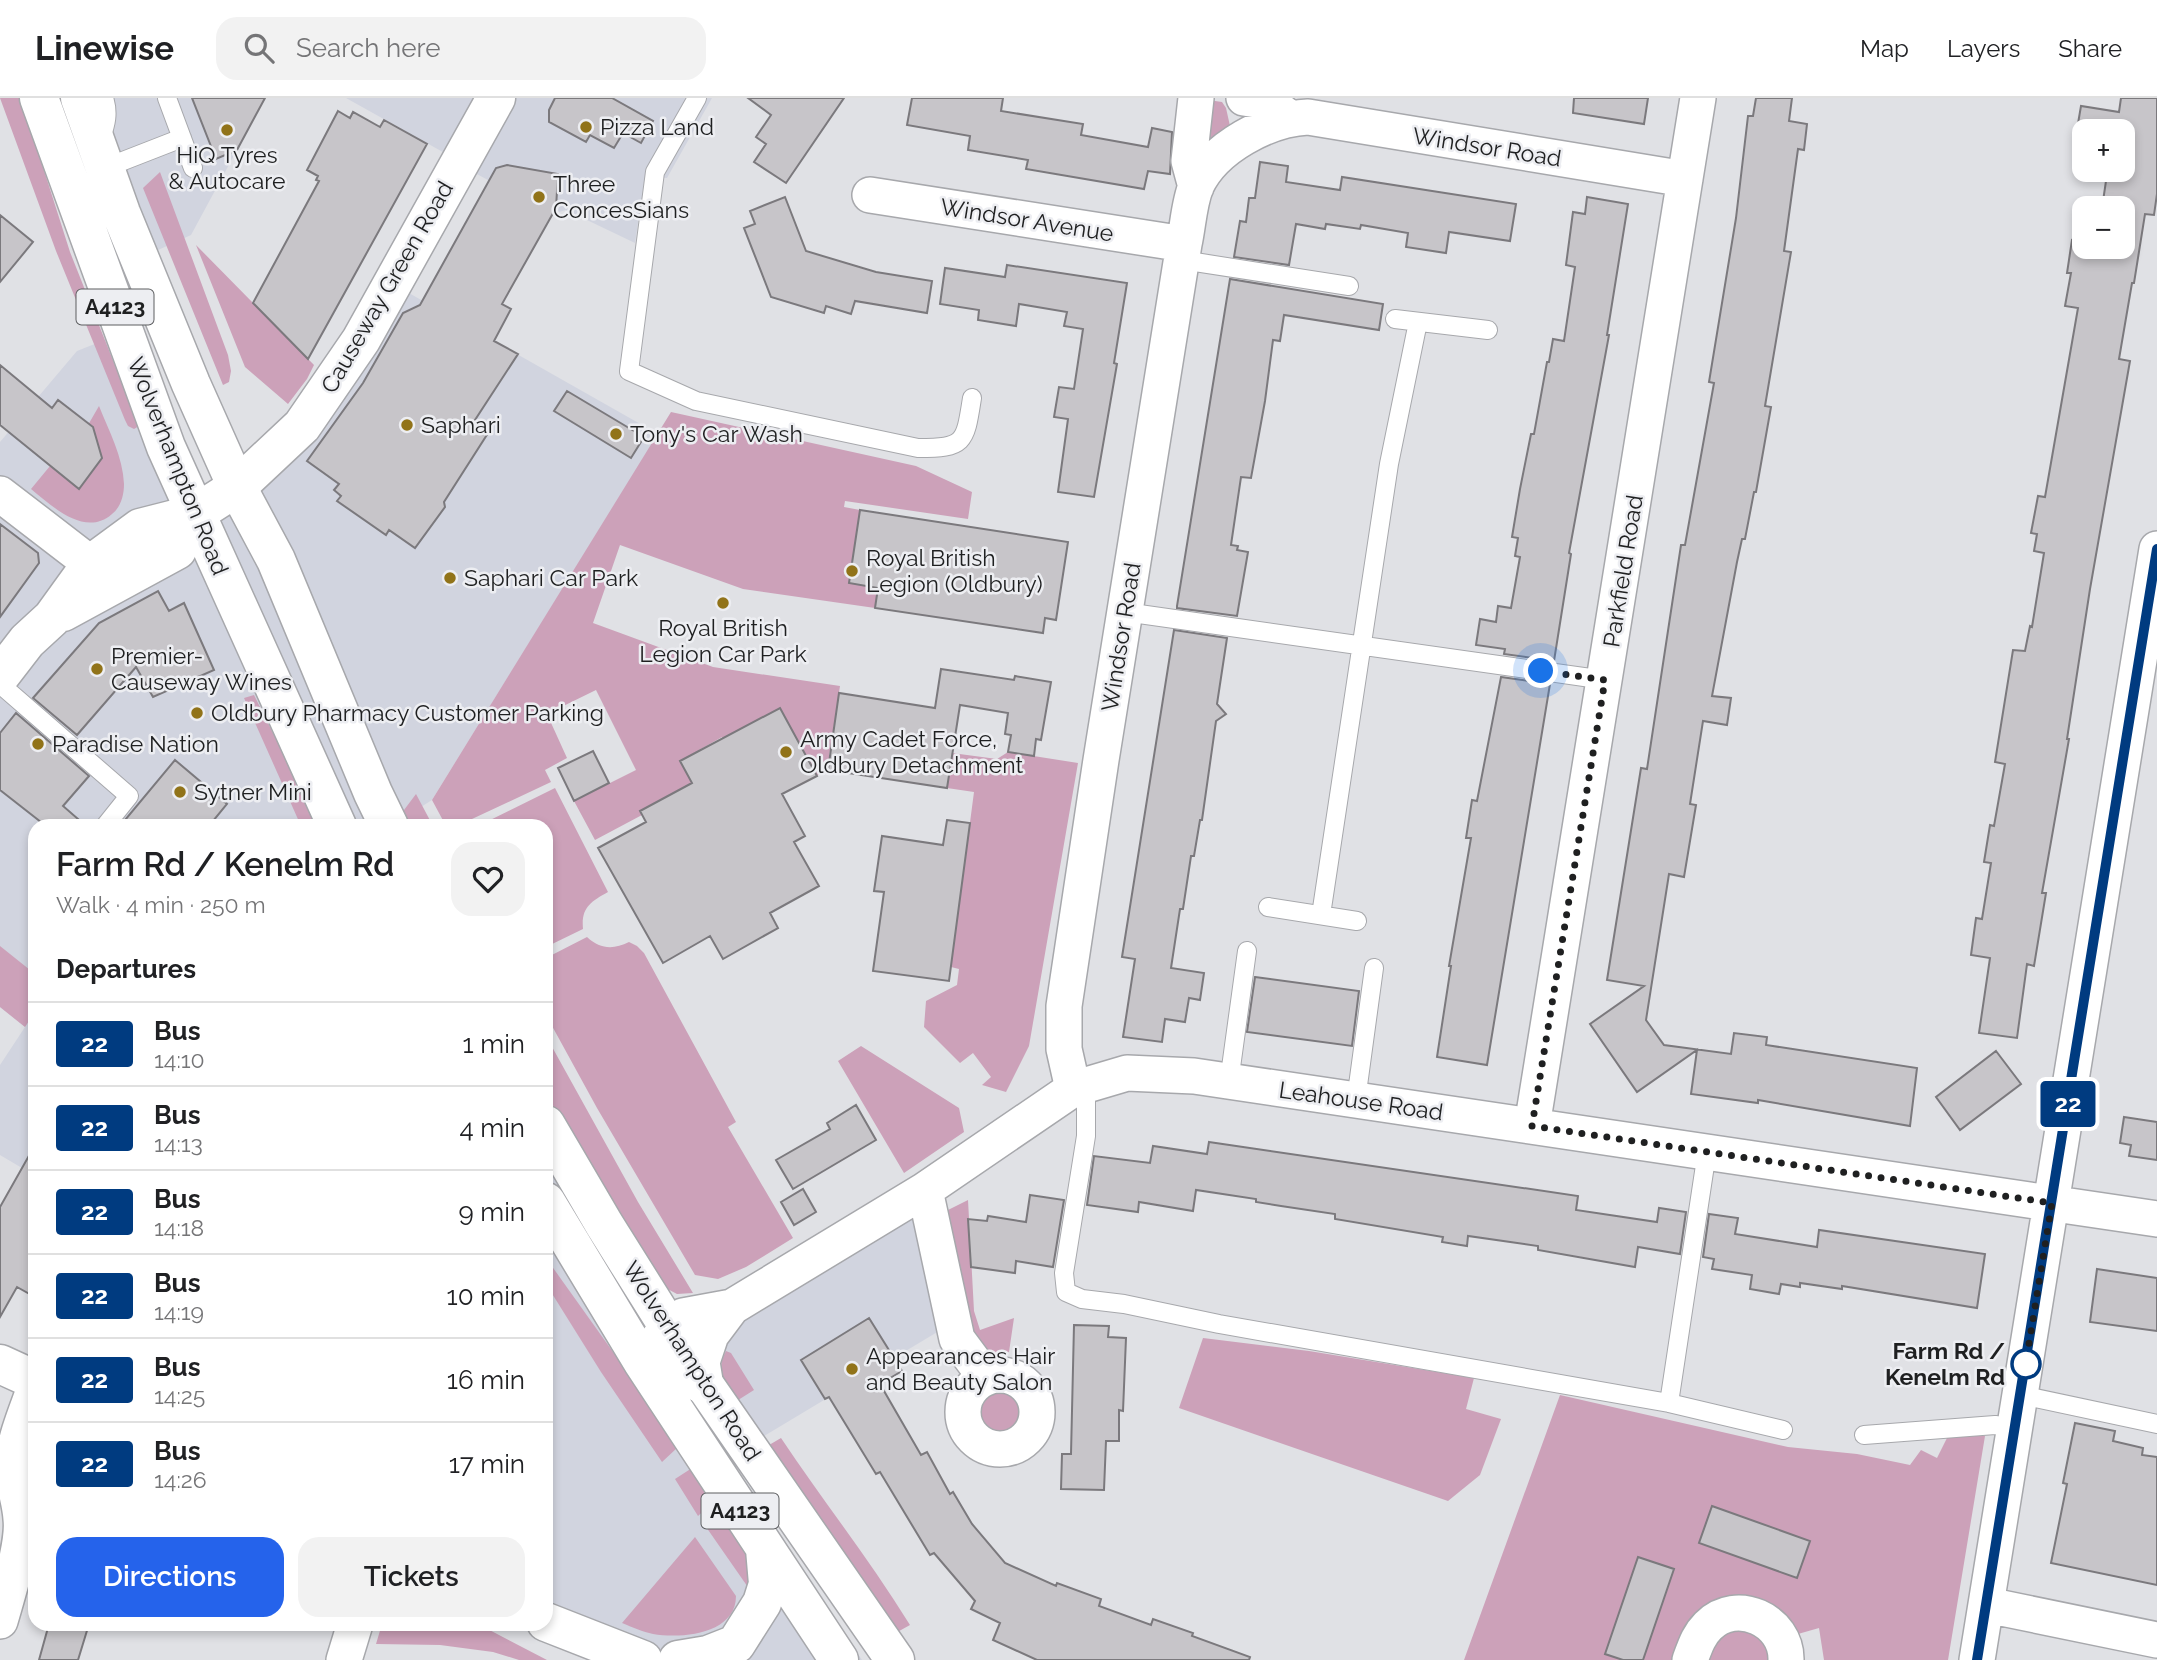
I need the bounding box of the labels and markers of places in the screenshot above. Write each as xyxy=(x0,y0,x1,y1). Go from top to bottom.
place label: Pizza Land xyxy=(600,113,714,140)
marker: Pizza Land xyxy=(578,119,594,135)
marker: HiQ Tyres & Autocare xyxy=(219,122,235,138)
place label: HiQ Tyres & Autocare xyxy=(169,141,286,194)
place label: Three ConcesSians xyxy=(553,170,689,223)
marker: Three ConcesSians xyxy=(531,189,547,205)
place label: Saphari xyxy=(421,411,501,438)
marker: Saphari xyxy=(399,417,415,433)
place label: Tony's Car Wash xyxy=(630,420,803,447)
marker: Tony's Car Wash xyxy=(608,426,624,442)
place label: Royal British Legion (Oldbury) xyxy=(866,544,1043,597)
marker: Royal British Legion (Oldbury) xyxy=(844,563,860,579)
place label: Saphari Car Park xyxy=(464,564,638,591)
marker: Saphari Car Park xyxy=(442,570,458,586)
marker: Royal British Legion Car Park xyxy=(715,595,731,611)
place label: Royal British Legion Car Park xyxy=(639,614,807,667)
place label: Premier- Causeway Wines xyxy=(111,642,292,695)
marker: Premier- Causeway Wines xyxy=(89,661,105,677)
place label: Oldbury Pharmacy Customer Parking xyxy=(211,699,604,726)
marker: Oldbury Pharmacy Customer Parking xyxy=(189,705,205,721)
place label: Army Cadet Force, Oldbury Detachment xyxy=(800,725,1024,778)
place label: Paradise Nation xyxy=(52,730,219,757)
marker: Paradise Nation xyxy=(30,736,46,752)
marker: Army Cadet Force, Oldbury Detachment xyxy=(778,744,794,760)
place label: Sytner Mini xyxy=(194,778,312,805)
marker: Sytner Mini xyxy=(172,784,188,800)
place label: Farm Rd / Kenelm Rd xyxy=(1885,1337,2005,1390)
place label: Appearances Hair and Beauty Salon xyxy=(866,1342,1055,1395)
marker: Farm Rd / Kenelm Rd xyxy=(2011,1349,2041,1379)
marker: Appearances Hair and Beauty Salon xyxy=(844,1361,860,1377)

